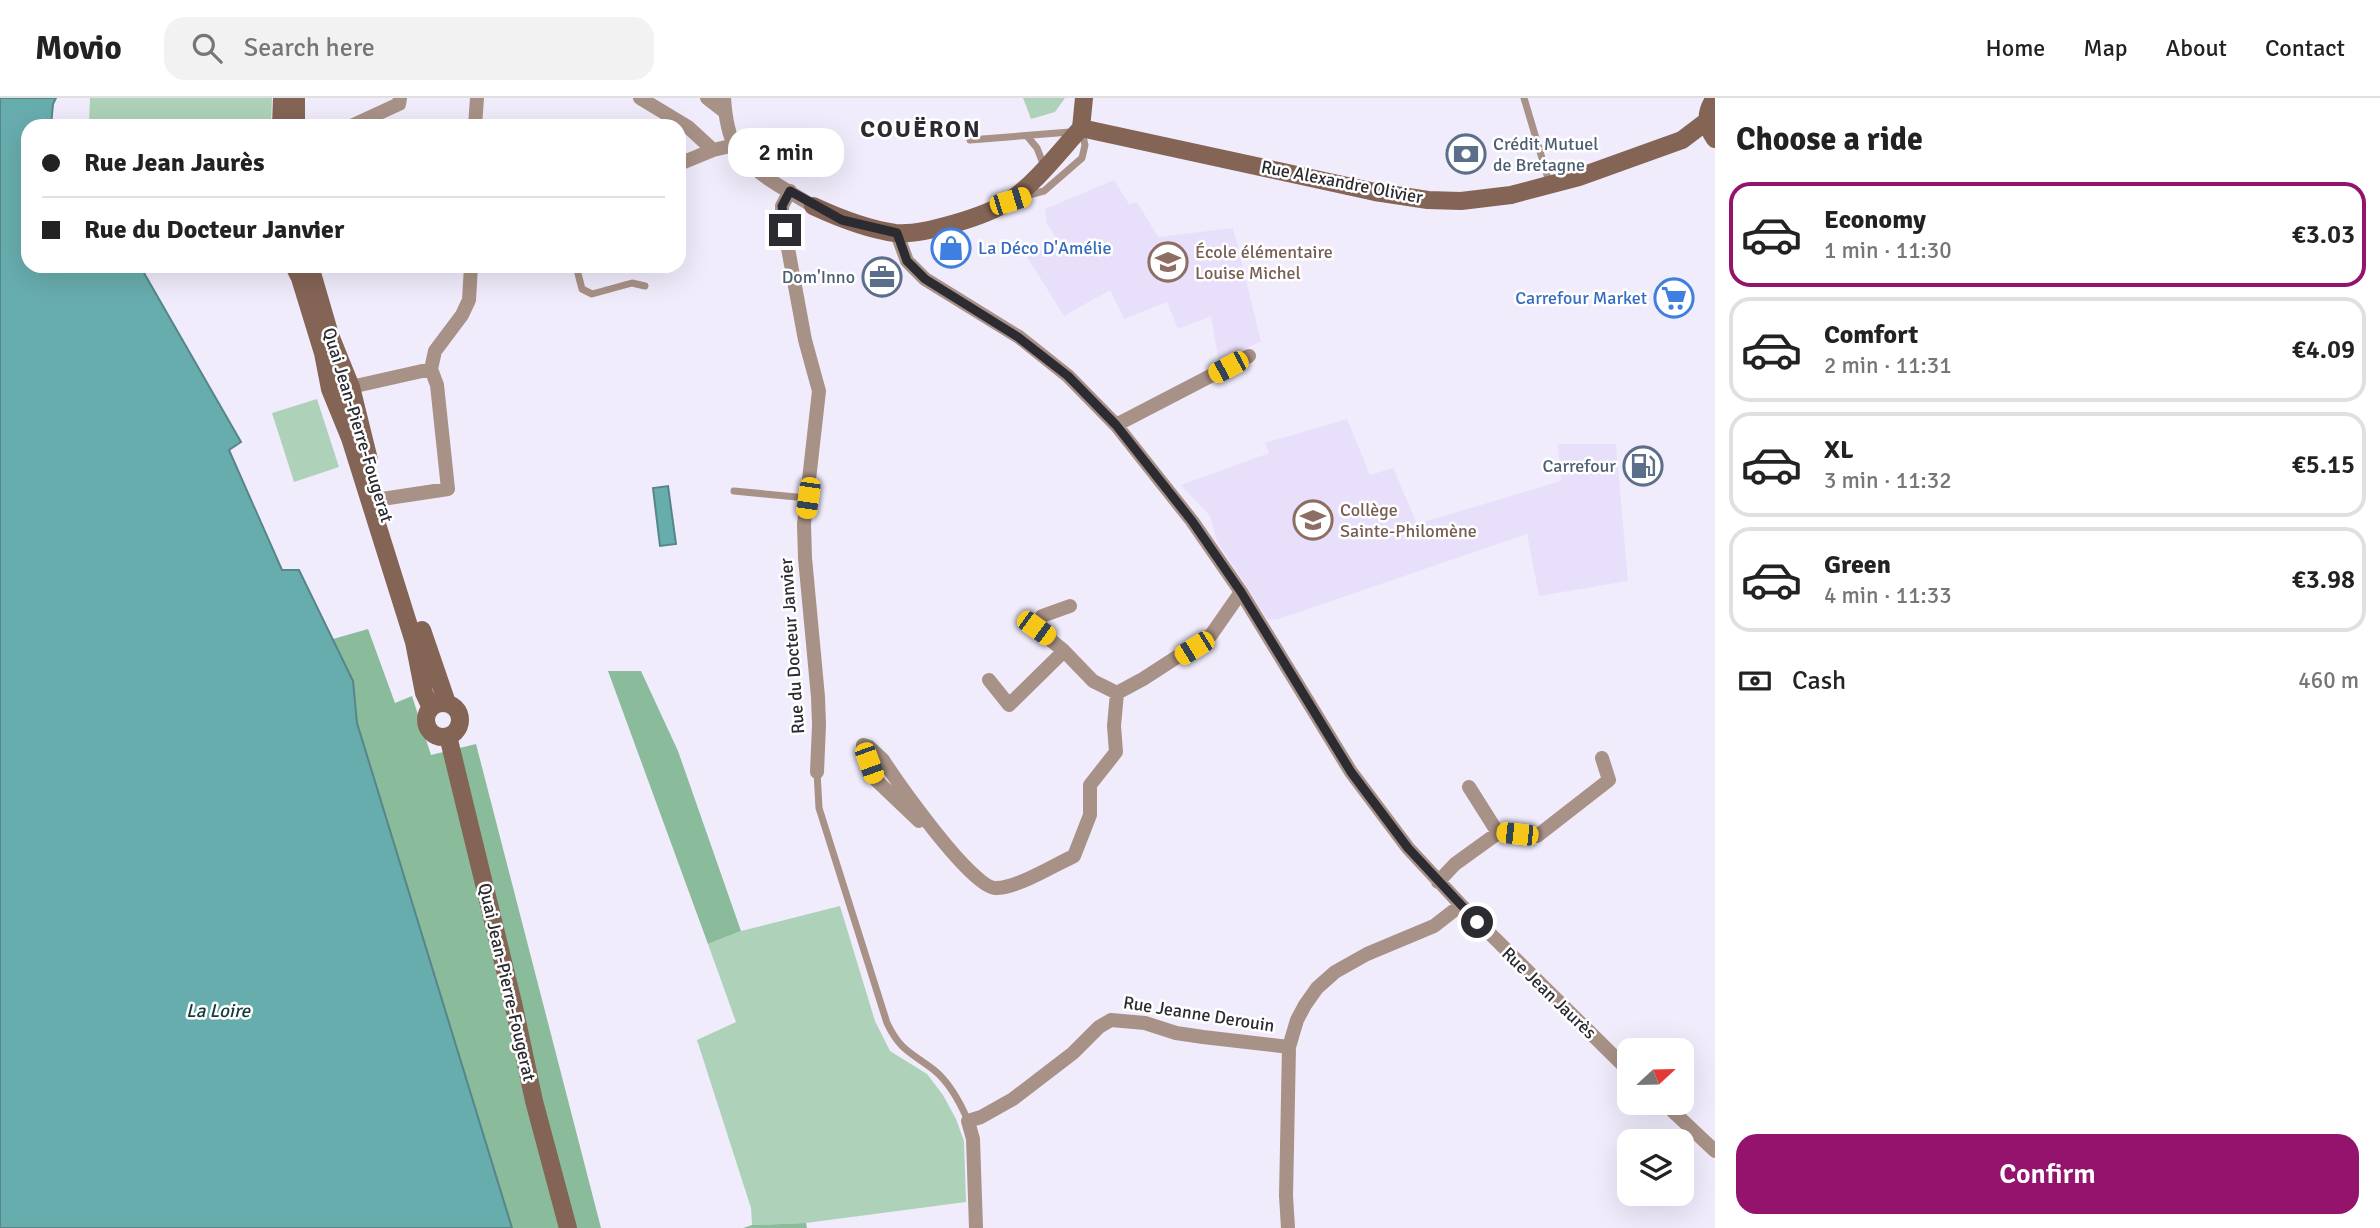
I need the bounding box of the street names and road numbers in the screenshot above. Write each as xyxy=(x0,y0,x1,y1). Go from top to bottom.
street label: Rue Alexandre Olivier xyxy=(1259,156,1425,209)
street label: Quai Jean-Pierre-Fougerat xyxy=(318,325,398,525)
street label: Rue du Docteur Janvier xyxy=(775,557,809,735)
street label: Quai Jean-Pierre-Fougerat xyxy=(474,881,540,1083)
street label: Rue Jean Jaurès xyxy=(1497,942,1601,1044)
street label: Rue Jeanne Derouin xyxy=(1122,991,1276,1037)

